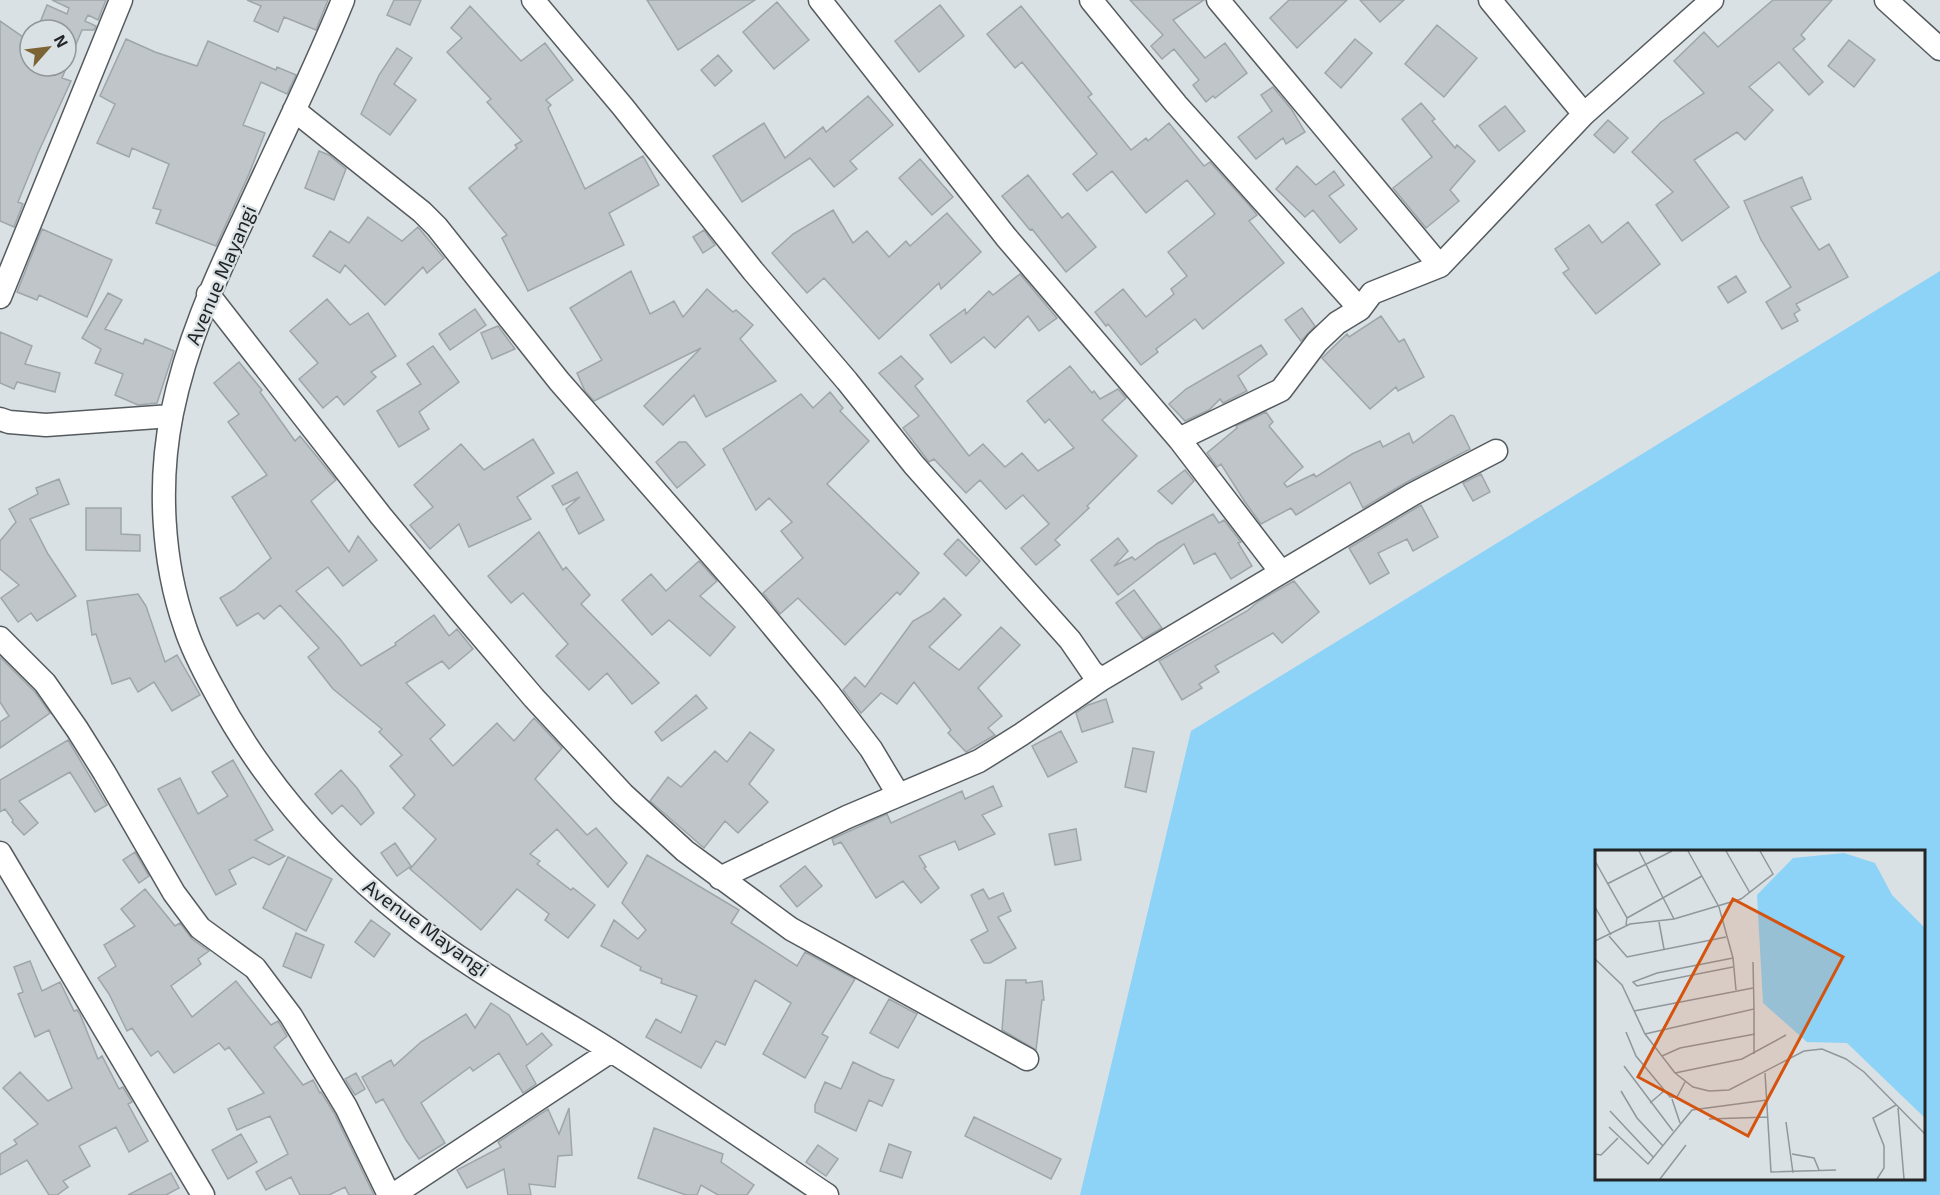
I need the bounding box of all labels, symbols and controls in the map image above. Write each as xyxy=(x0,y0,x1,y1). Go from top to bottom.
north arrow xyxy=(18,18,78,78)
text: N xyxy=(51,31,73,50)
street label: Avenue Mayangi xyxy=(180,201,260,348)
inset map xyxy=(1595,850,1925,1180)
street label: Avenue Mayangi xyxy=(359,874,494,981)

